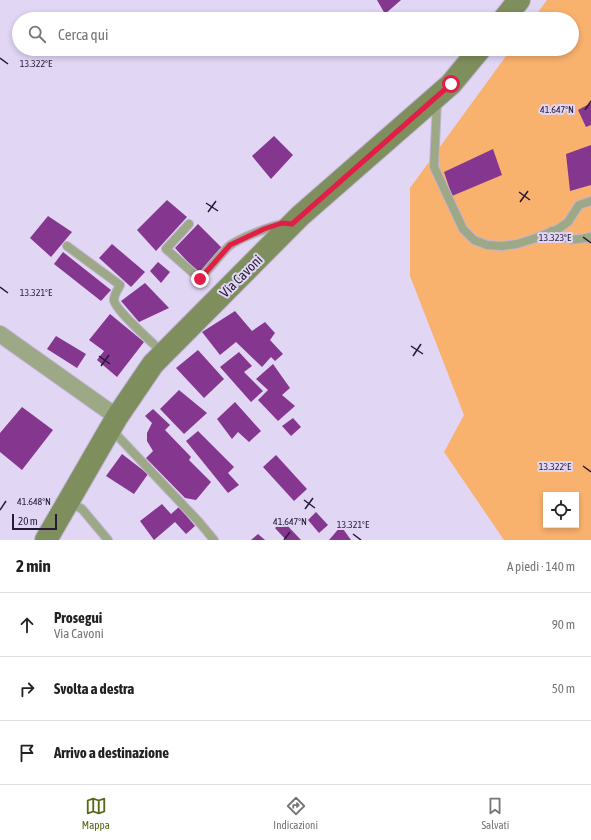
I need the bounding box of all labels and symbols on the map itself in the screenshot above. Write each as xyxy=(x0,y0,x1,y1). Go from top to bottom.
text: 13.322°E xyxy=(20,58,53,69)
route start xyxy=(442,75,460,93)
text: 41.647°N xyxy=(540,104,574,115)
text: 13.323°E xyxy=(539,232,572,243)
street label: Via Cavoni xyxy=(216,251,266,301)
route end xyxy=(191,270,209,288)
text: 13.321°E xyxy=(20,287,53,298)
text: 13.322°E xyxy=(539,461,572,472)
text: 41.648°N xyxy=(17,496,51,507)
scale bar xyxy=(12,512,57,531)
text: 41.647°N xyxy=(273,516,307,527)
text: 13.321°E xyxy=(337,519,370,530)

